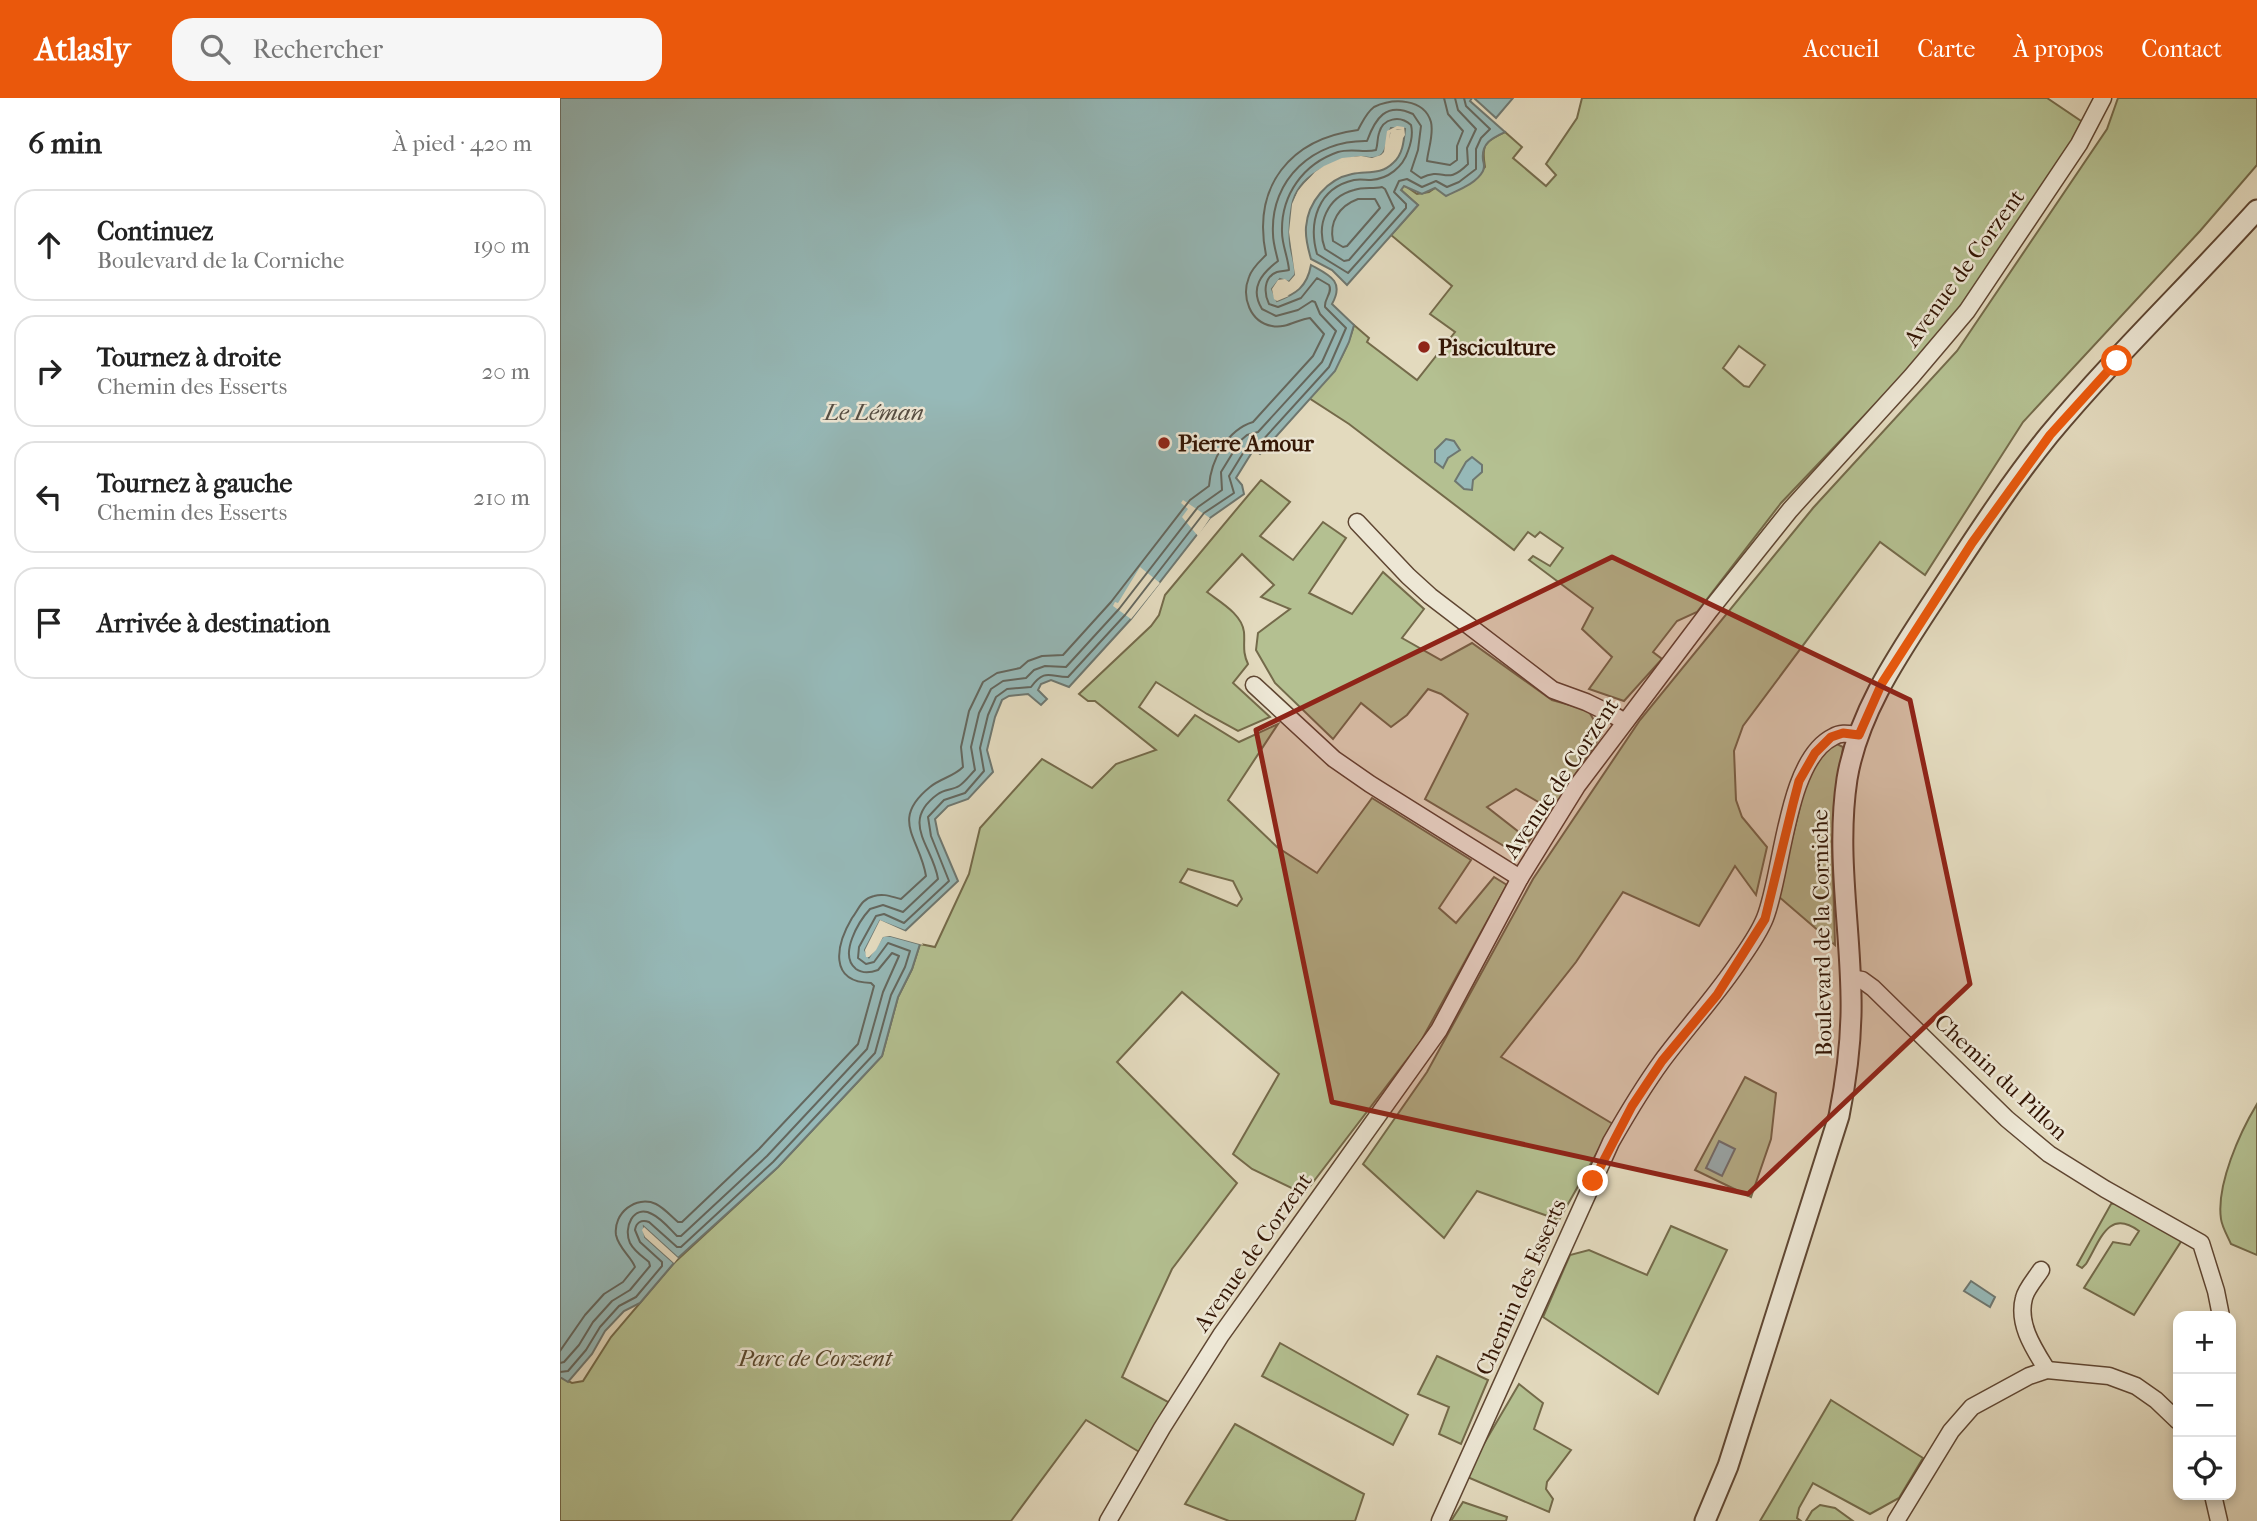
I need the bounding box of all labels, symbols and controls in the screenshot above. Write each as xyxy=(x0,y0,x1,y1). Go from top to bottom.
search box xyxy=(172,18,662,81)
text: Atlasly xyxy=(35,30,130,69)
icon: search xyxy=(196,30,234,68)
text: Rechercher xyxy=(252,34,383,65)
text: Accueil xyxy=(1804,35,1879,63)
text: Carte xyxy=(1917,35,1975,63)
text: À propos xyxy=(2013,35,2103,63)
text: Contact xyxy=(2141,35,2222,63)
text: 6 min xyxy=(28,126,102,161)
text: À pied · 420 m xyxy=(393,130,532,157)
street label: Avenue de Corzent xyxy=(1897,184,2030,353)
text: Continuez xyxy=(97,216,213,247)
icon: ahead xyxy=(30,226,68,264)
text: 190 m xyxy=(473,232,530,259)
text: Boulevard de la Corniche xyxy=(97,247,344,274)
place label: Pisciculture xyxy=(1438,334,1556,361)
marker: Pisciculture xyxy=(1416,339,1432,355)
text: Tournez à droite xyxy=(97,342,281,373)
route start xyxy=(2101,345,2132,376)
icon: right xyxy=(30,352,68,390)
text: 20 m xyxy=(481,358,530,385)
text: Chemin des Esserts xyxy=(97,373,287,400)
water label: Le Léman xyxy=(822,398,924,426)
place label: Pierre Amour xyxy=(1178,430,1315,457)
marker: Pierre Amour xyxy=(1156,435,1172,451)
text: Tournez à gauche xyxy=(97,468,292,499)
icon: left xyxy=(30,478,68,516)
text: 210 m xyxy=(473,484,530,511)
text: Chemin des Esserts xyxy=(97,499,287,526)
icon: arrive xyxy=(30,604,68,642)
text: Arrivée à destination xyxy=(97,608,330,639)
street label: Avenue de Corzent xyxy=(1497,693,1625,864)
street label: Boulevard de la Corniche xyxy=(1806,809,1838,1057)
street label: Chemin du Pillon xyxy=(1929,1008,2074,1146)
route end xyxy=(1577,1165,1608,1196)
street label: Avenue de Corzent xyxy=(1188,1167,1318,1337)
street label: Chemin des Esserts xyxy=(1470,1195,1572,1379)
map controls xyxy=(2173,1311,2236,1500)
button: + xyxy=(2173,1311,2236,1374)
park label: Parc de Corzent xyxy=(737,1345,894,1372)
button: − xyxy=(2173,1374,2236,1437)
button: locate xyxy=(2173,1437,2236,1500)

